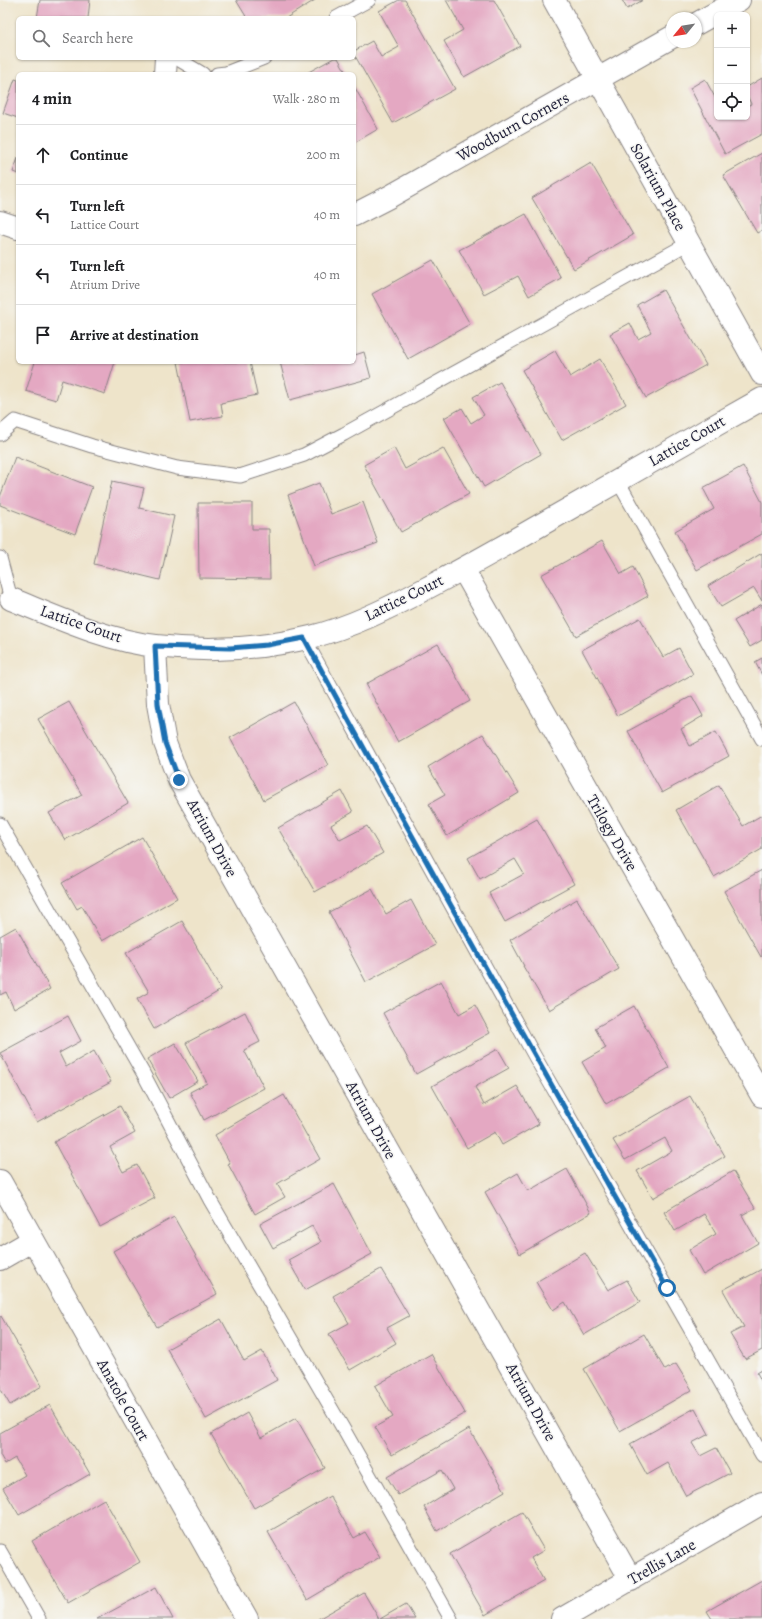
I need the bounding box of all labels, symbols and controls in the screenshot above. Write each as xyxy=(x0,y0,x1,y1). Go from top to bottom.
north arrow xyxy=(666,12,702,48)
map controls xyxy=(714,12,750,120)
button: + xyxy=(714,12,750,48)
search box xyxy=(16,16,356,60)
icon: search xyxy=(30,27,52,49)
text: Search here xyxy=(62,28,133,48)
button: − xyxy=(714,48,750,84)
button: locate xyxy=(714,84,750,120)
text: 4 min xyxy=(32,87,72,110)
street label: Woodburn Corners xyxy=(452,87,573,168)
text: Walk · 280 m xyxy=(273,90,340,107)
street label: Solarium Place xyxy=(625,139,691,235)
icon: ahead xyxy=(32,144,54,166)
text: Continue xyxy=(70,145,128,165)
text: 200 m xyxy=(307,146,340,163)
text: Turn left xyxy=(70,196,125,216)
icon: left xyxy=(32,204,54,226)
text: 40 m xyxy=(314,206,340,223)
text: Lattice Court xyxy=(70,216,139,233)
text: Turn left xyxy=(70,256,125,276)
icon: left xyxy=(32,264,54,286)
text: 40 m xyxy=(314,266,340,283)
text: Atrium Drive xyxy=(70,276,140,293)
icon: arrive xyxy=(32,324,54,346)
text: Arrive at destination xyxy=(70,325,199,345)
street label: Lattice Court xyxy=(645,410,729,472)
street label: Lattice Court xyxy=(361,569,447,627)
street label: Lattice Court xyxy=(37,600,125,648)
route end xyxy=(170,771,188,789)
street label: Trilogy Drive xyxy=(581,791,643,875)
street label: Atrium Drive xyxy=(181,794,243,881)
street label: Atrium Drive xyxy=(340,1076,402,1163)
route start xyxy=(658,1279,676,1297)
street label: Anatole Court xyxy=(91,1354,155,1445)
street label: Atrium Drive xyxy=(500,1358,562,1445)
street label: Trellis Lane xyxy=(624,1534,700,1590)

